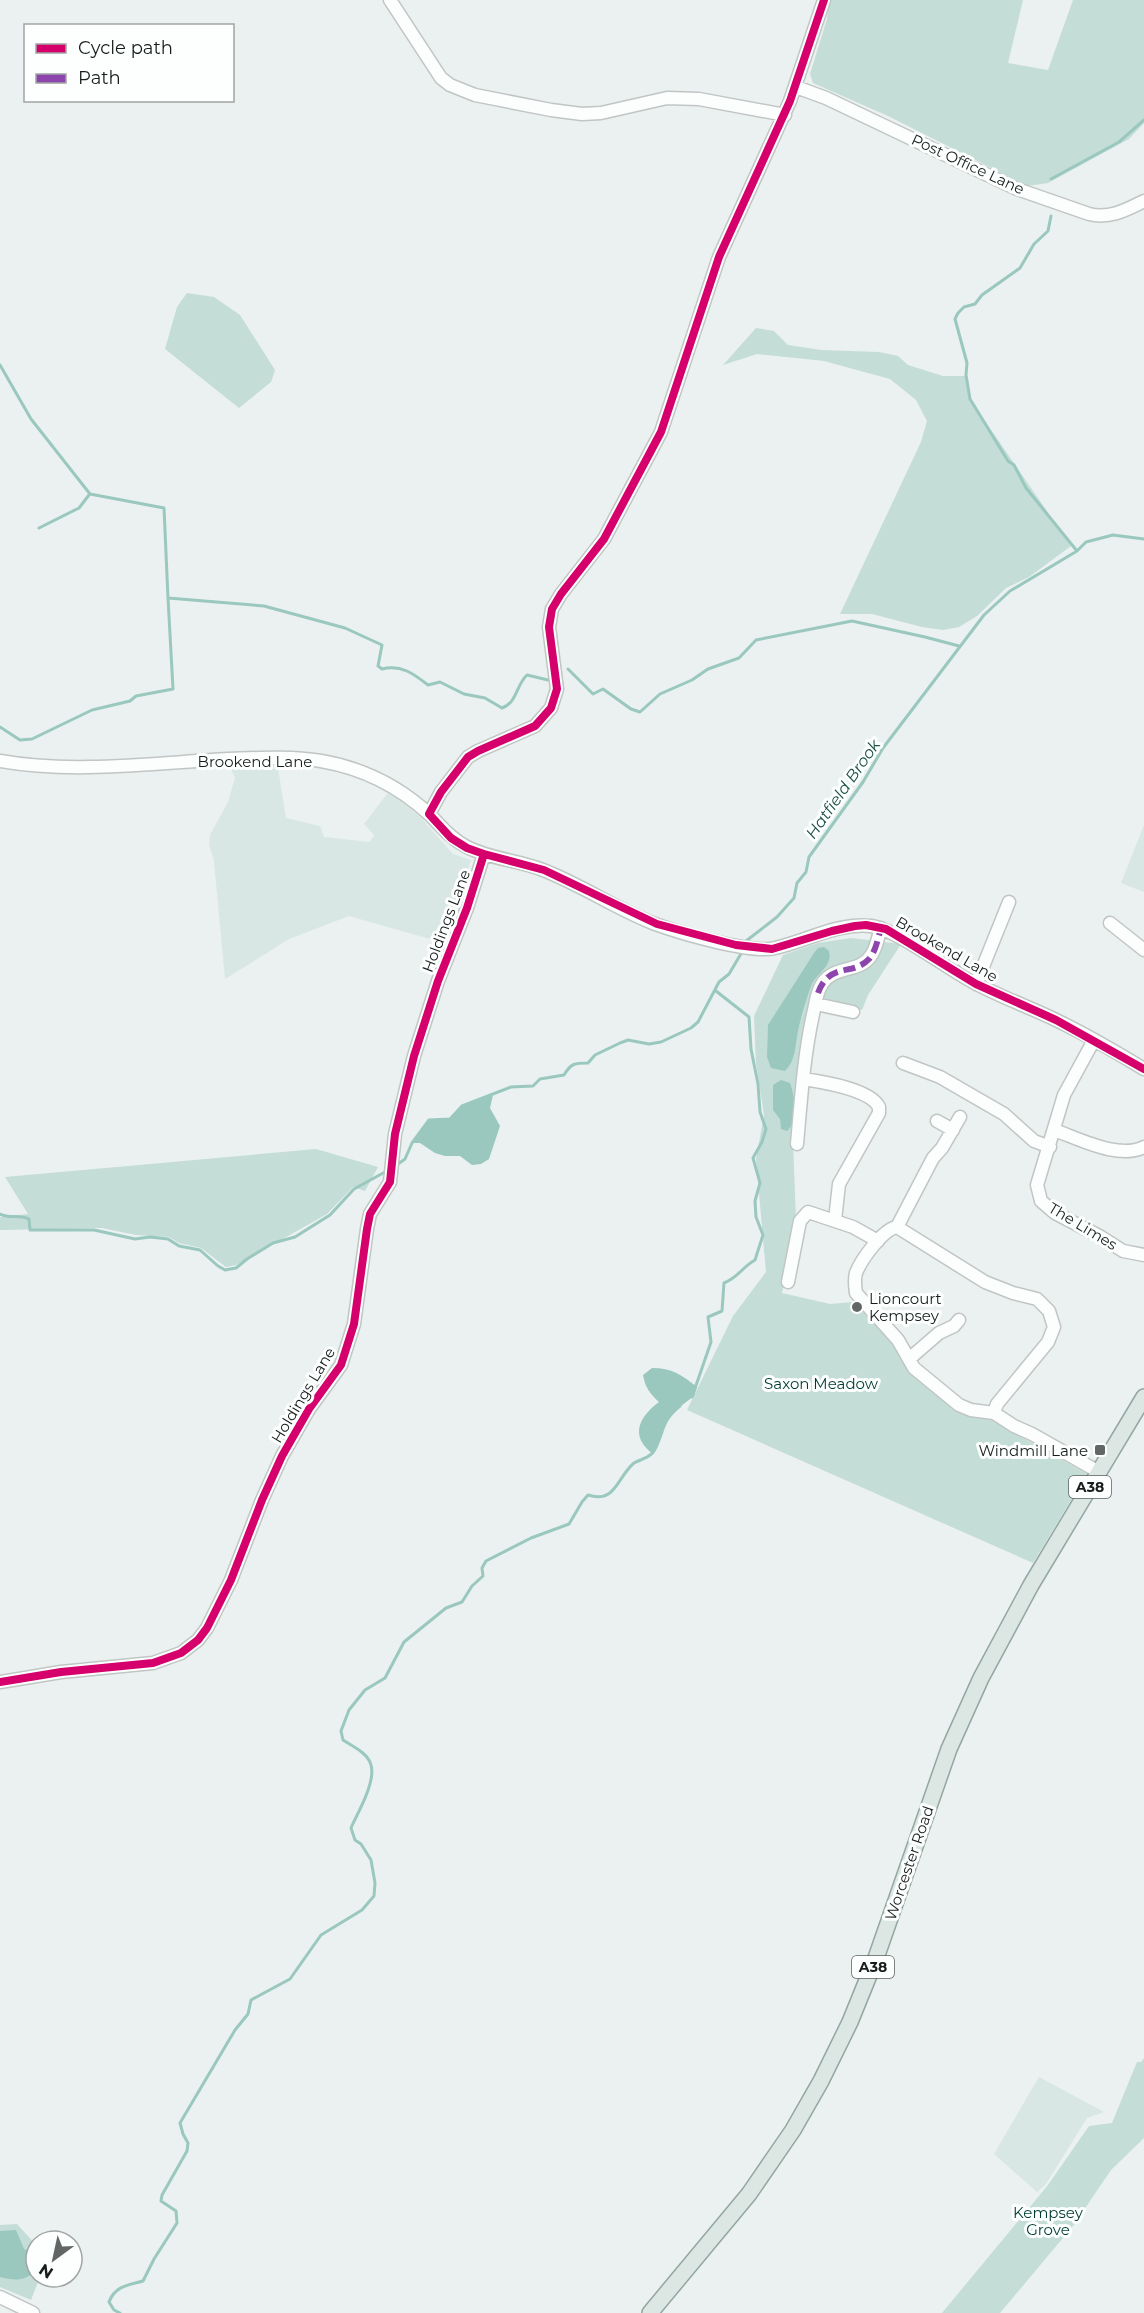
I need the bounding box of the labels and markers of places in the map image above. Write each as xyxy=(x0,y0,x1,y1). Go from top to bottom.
place label: Lioncourt Kempsey xyxy=(869,1289,942,1325)
marker: Lioncourt Kempsey xyxy=(850,1300,864,1314)
place label: Windmill Lane xyxy=(978,1441,1088,1460)
marker: Windmill Lane xyxy=(1093,1443,1107,1457)

